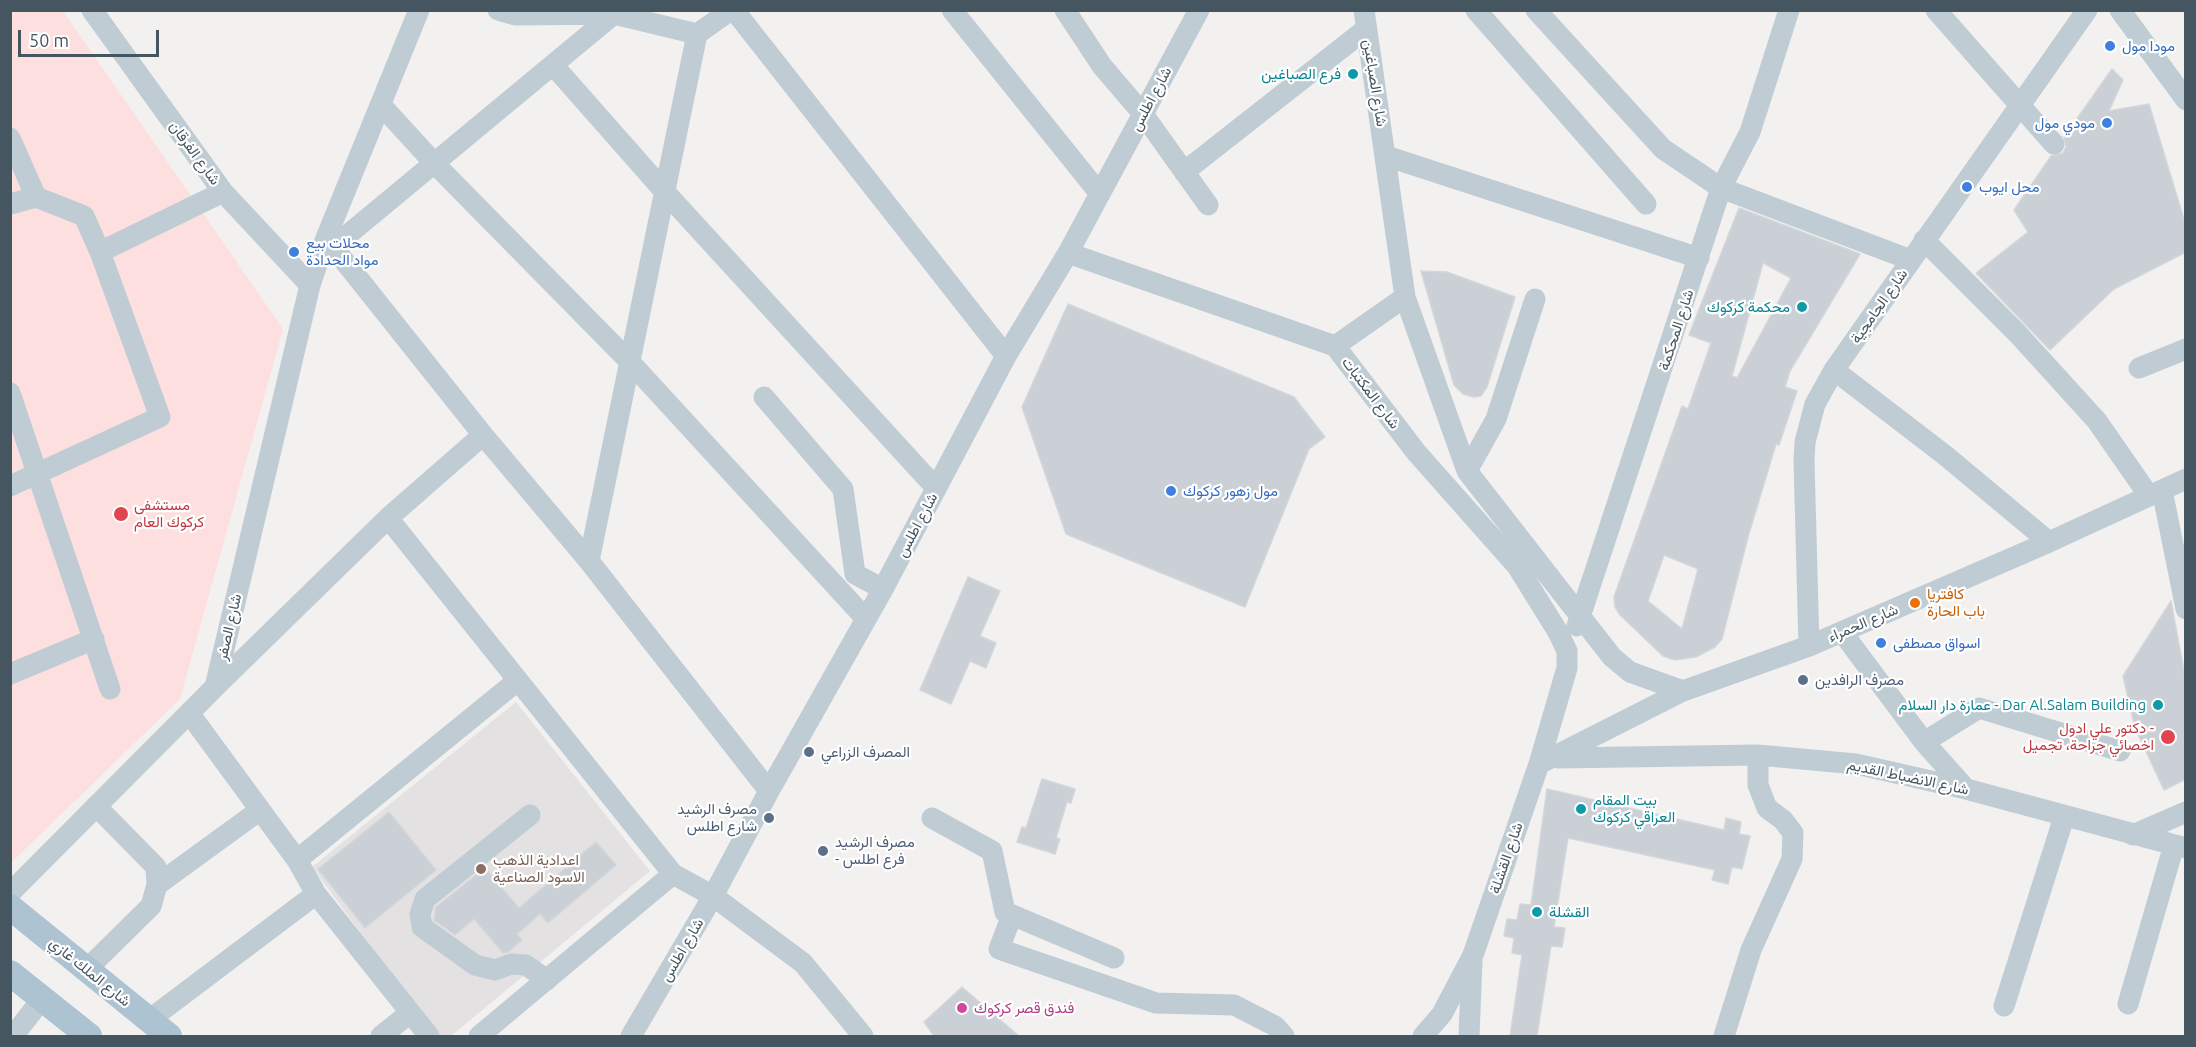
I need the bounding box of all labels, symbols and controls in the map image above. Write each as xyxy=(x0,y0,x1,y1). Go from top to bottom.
scale bar xyxy=(21,18,162,56)
text: 50 m xyxy=(29,30,69,50)
place label: مودا مول xyxy=(2122,37,2175,55)
street label: شارع الصباغين xyxy=(1359,38,1391,128)
marker: مودا مول xyxy=(2103,39,2117,53)
street label: شارع اطلس xyxy=(1127,64,1175,134)
place label: فرع الصباغين xyxy=(1261,65,1341,83)
marker: فرع الصباغين xyxy=(1346,67,1360,81)
place label: مودي مول xyxy=(2035,114,2095,132)
marker: مودي مول xyxy=(2100,116,2114,130)
street label: شارع الفرقان xyxy=(166,118,224,188)
place label: محل ايوب xyxy=(1979,178,2039,196)
marker: محل ايوب xyxy=(1960,180,1974,194)
place label: محلات بيع مواد الحدادة xyxy=(306,234,378,269)
marker: محلات بيع مواد الحدادة xyxy=(287,245,301,259)
street label: شارع الجامجية xyxy=(1847,265,1911,347)
street label: شارع المحكمة xyxy=(1654,287,1698,373)
place label: محكمة كركوك xyxy=(1707,298,1790,316)
marker: محكمة كركوك xyxy=(1795,300,1809,314)
street label: شارع المكتبات xyxy=(1338,354,1404,432)
place label: مول زهور كركوك xyxy=(1183,482,1278,500)
marker: مول زهور كركوك xyxy=(1164,484,1178,498)
street label: شارع اطلس xyxy=(893,490,941,560)
place label: مستشفى كركوك العام xyxy=(134,496,204,531)
marker: مستشفى كركوك العام xyxy=(112,505,130,523)
place label: كافتريا باب الحارة xyxy=(1927,585,1985,620)
street label: شارع الصفر xyxy=(213,592,245,662)
marker: كافتريا باب الحارة xyxy=(1908,596,1922,610)
street label: شارع الحمراء xyxy=(1825,600,1901,646)
place label: اسواق مصطفى xyxy=(1893,634,1980,652)
marker: اسواق مصطفى xyxy=(1874,636,1888,650)
place label: مصرف الرافدين xyxy=(1815,671,1904,689)
marker: مصرف الرافدين xyxy=(1796,673,1810,687)
place label: عمارة دار السلام - Dar Al.Salam Building xyxy=(1898,696,2146,714)
marker: عمارة دار السلام - Dar Al.Salam Building xyxy=(2151,698,2165,712)
place label: دكتور علي ادول - اخصائي جراحة، تجميل xyxy=(2023,719,2154,754)
marker: دكتور علي ادول - اخصائي جراحة، تجميل xyxy=(2159,728,2177,746)
place label: المصرف الزراعي xyxy=(821,743,910,761)
marker: المصرف الزراعي xyxy=(802,745,816,759)
street label: شارع الانضباط القديم xyxy=(1846,755,1970,799)
place label: بيت المقام العراقي كركوك xyxy=(1593,791,1675,826)
place label: مصرف الرشيد شارع اطلس xyxy=(677,800,757,835)
marker: بيت المقام العراقي كركوك xyxy=(1574,802,1588,816)
marker: مصرف الرشيد شارع اطلس xyxy=(762,811,776,825)
street label: شارع القشلة xyxy=(1485,820,1527,896)
place label: مصرف الرشيد - فرع اطلس xyxy=(835,833,915,868)
marker: مصرف الرشيد - فرع اطلس xyxy=(816,844,830,858)
place label: اعدادية الذهب الاسود الصناعية xyxy=(493,851,585,886)
marker: اعدادية الذهب الاسود الصناعية xyxy=(474,862,488,876)
place label: القشلة xyxy=(1549,903,1589,921)
marker: القشلة xyxy=(1530,905,1544,919)
street label: شارع اطلس xyxy=(657,915,707,985)
street label: شارع الملك غازي xyxy=(46,934,134,1010)
place label: فندق قصر كركوك xyxy=(974,999,1074,1017)
marker: فندق قصر كركوك xyxy=(955,1001,969,1015)

